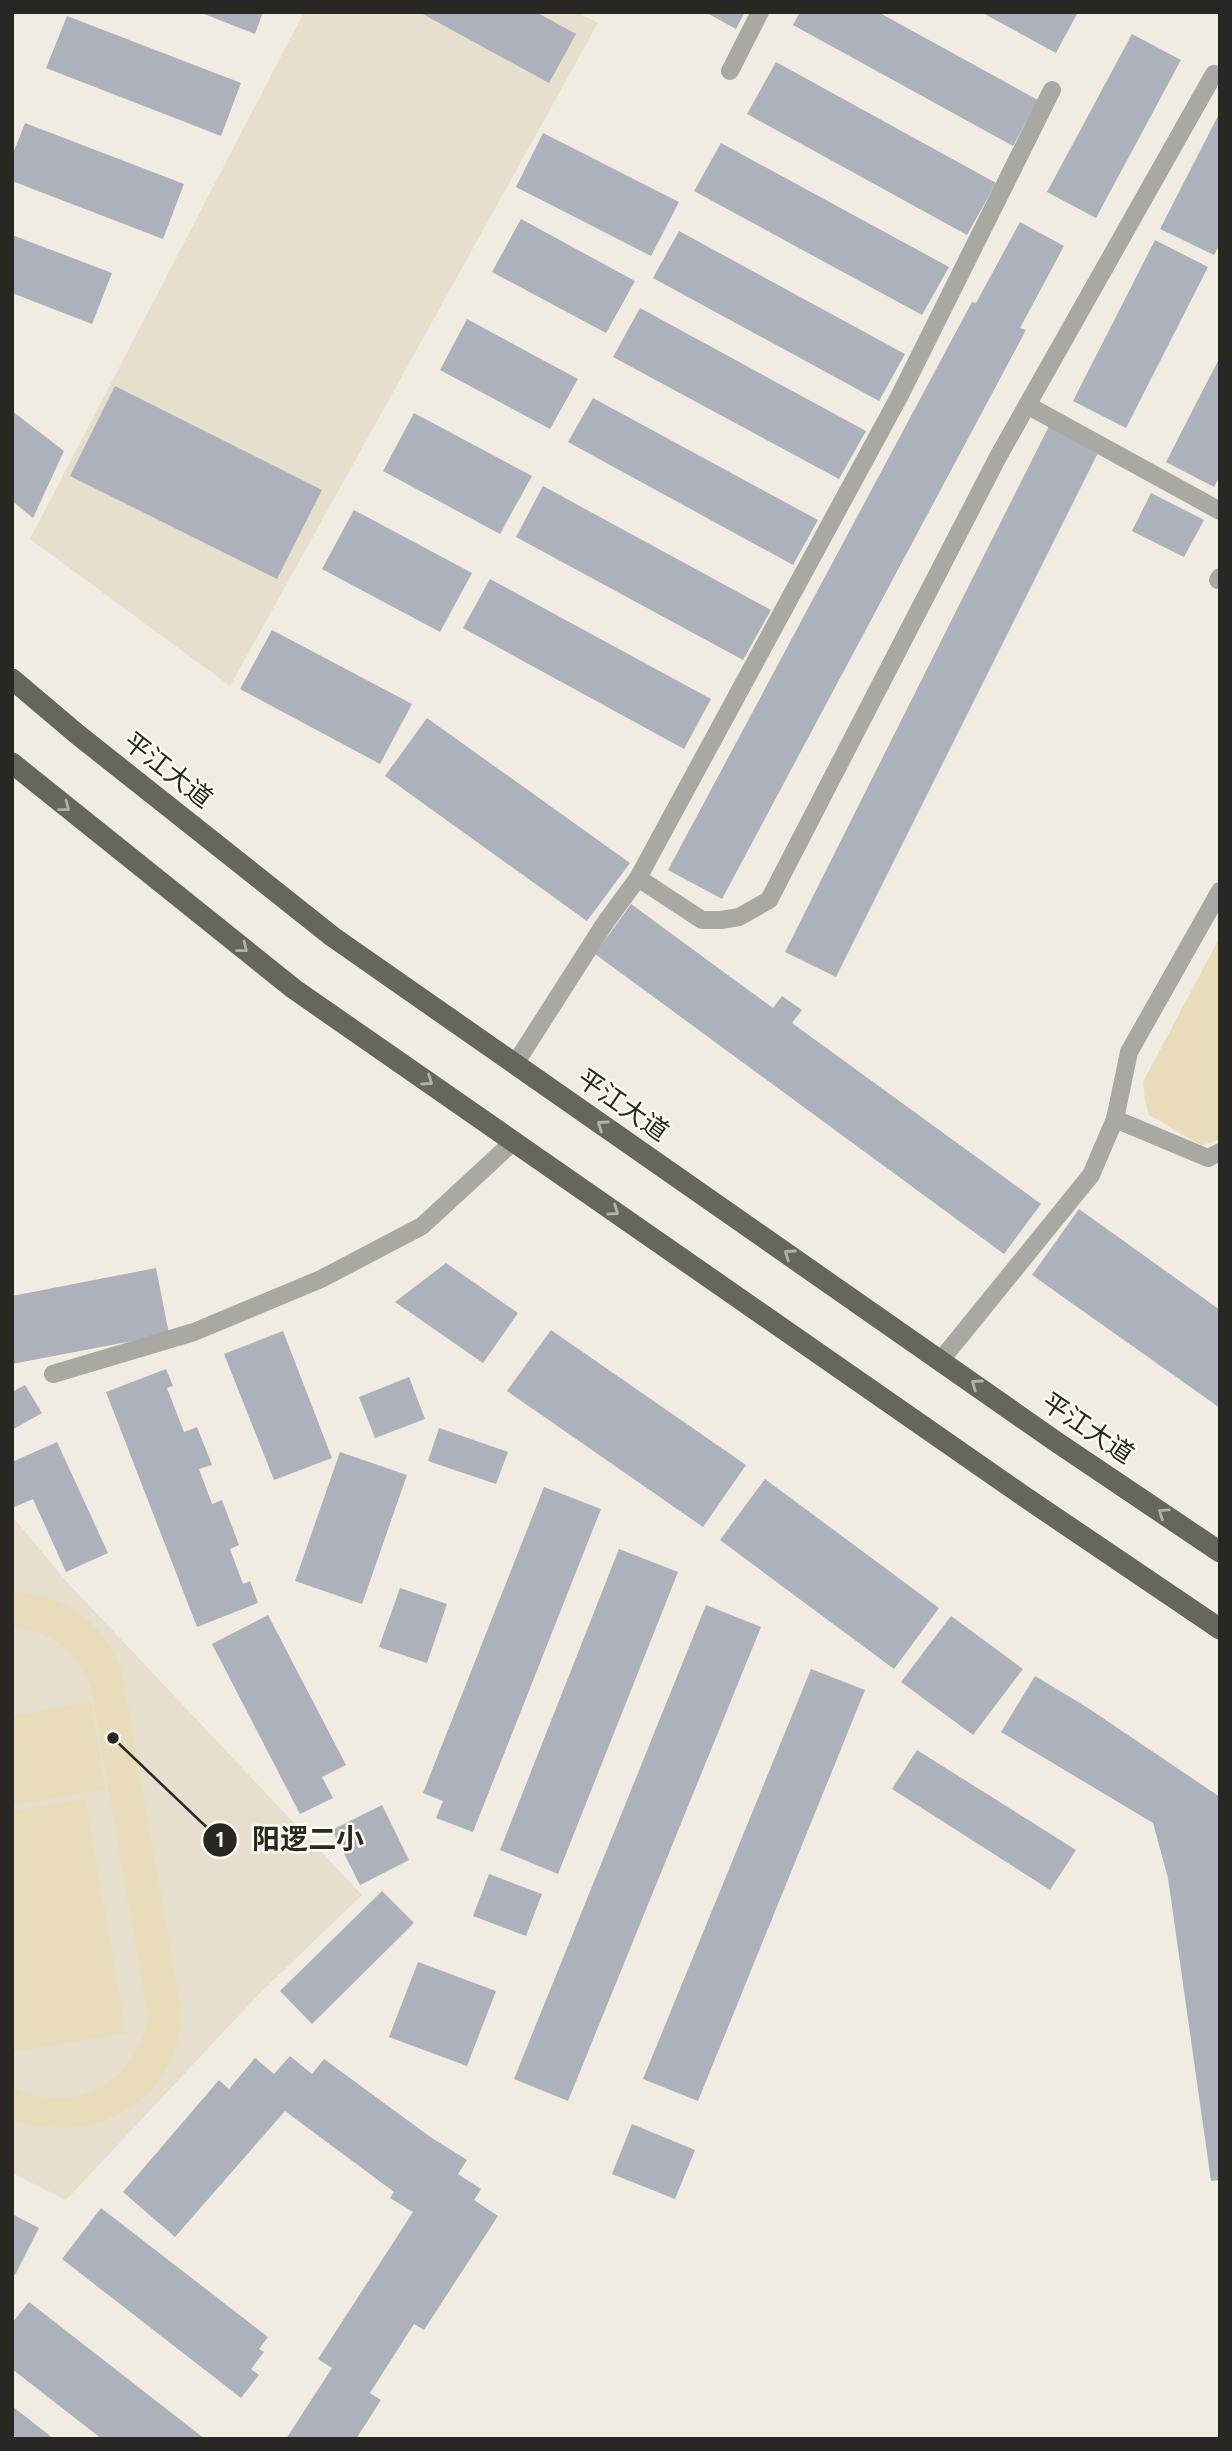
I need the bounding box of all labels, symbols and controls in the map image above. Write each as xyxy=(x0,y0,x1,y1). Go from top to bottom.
street label: 平江大道 xyxy=(117,725,219,815)
one-way arrow xyxy=(58,798,70,811)
one-way arrow xyxy=(235,940,248,952)
street label: 平江大道 xyxy=(571,1062,675,1148)
one-way arrow xyxy=(420,1073,433,1085)
one-way arrow xyxy=(597,1121,610,1133)
one-way arrow xyxy=(606,1203,619,1215)
one-way arrow xyxy=(784,1250,797,1262)
one-way arrow xyxy=(971,1380,984,1392)
street label: 平江大道 xyxy=(1036,1386,1140,1470)
one-way arrow xyxy=(1158,1509,1171,1522)
callout: 阳逻二小 xyxy=(203,1815,378,1864)
text: 阳逻二小 xyxy=(252,1822,364,1856)
text: 1 xyxy=(216,1827,224,1852)

